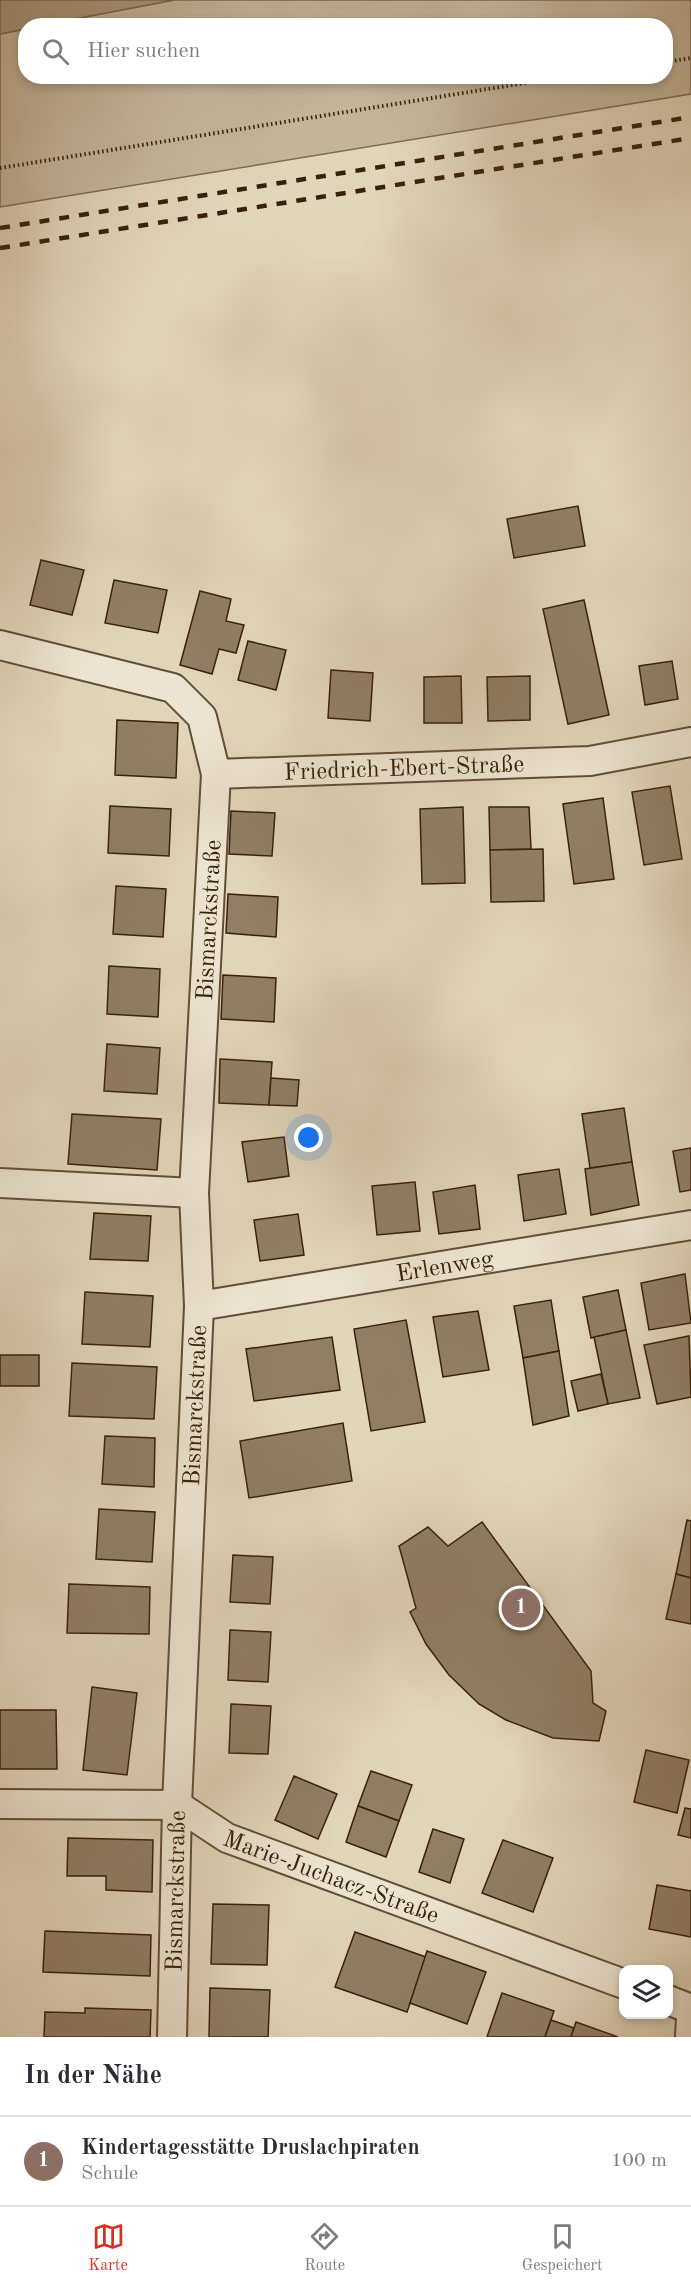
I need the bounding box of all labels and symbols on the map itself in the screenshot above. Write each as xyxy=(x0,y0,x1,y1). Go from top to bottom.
street label: Friedrich-Ebert-Straße xyxy=(283,753,525,786)
street label: Bismarckstraße xyxy=(194,839,227,1001)
your location xyxy=(294,1123,323,1152)
street label: Erlenweg xyxy=(395,1248,496,1287)
street label: Bismarckstraße xyxy=(181,1324,212,1487)
pin: 1 xyxy=(502,1586,540,1630)
street label: Bismarckstraße xyxy=(163,1810,191,1972)
street label: Marie-Juchacz-Straße xyxy=(219,1828,442,1929)

